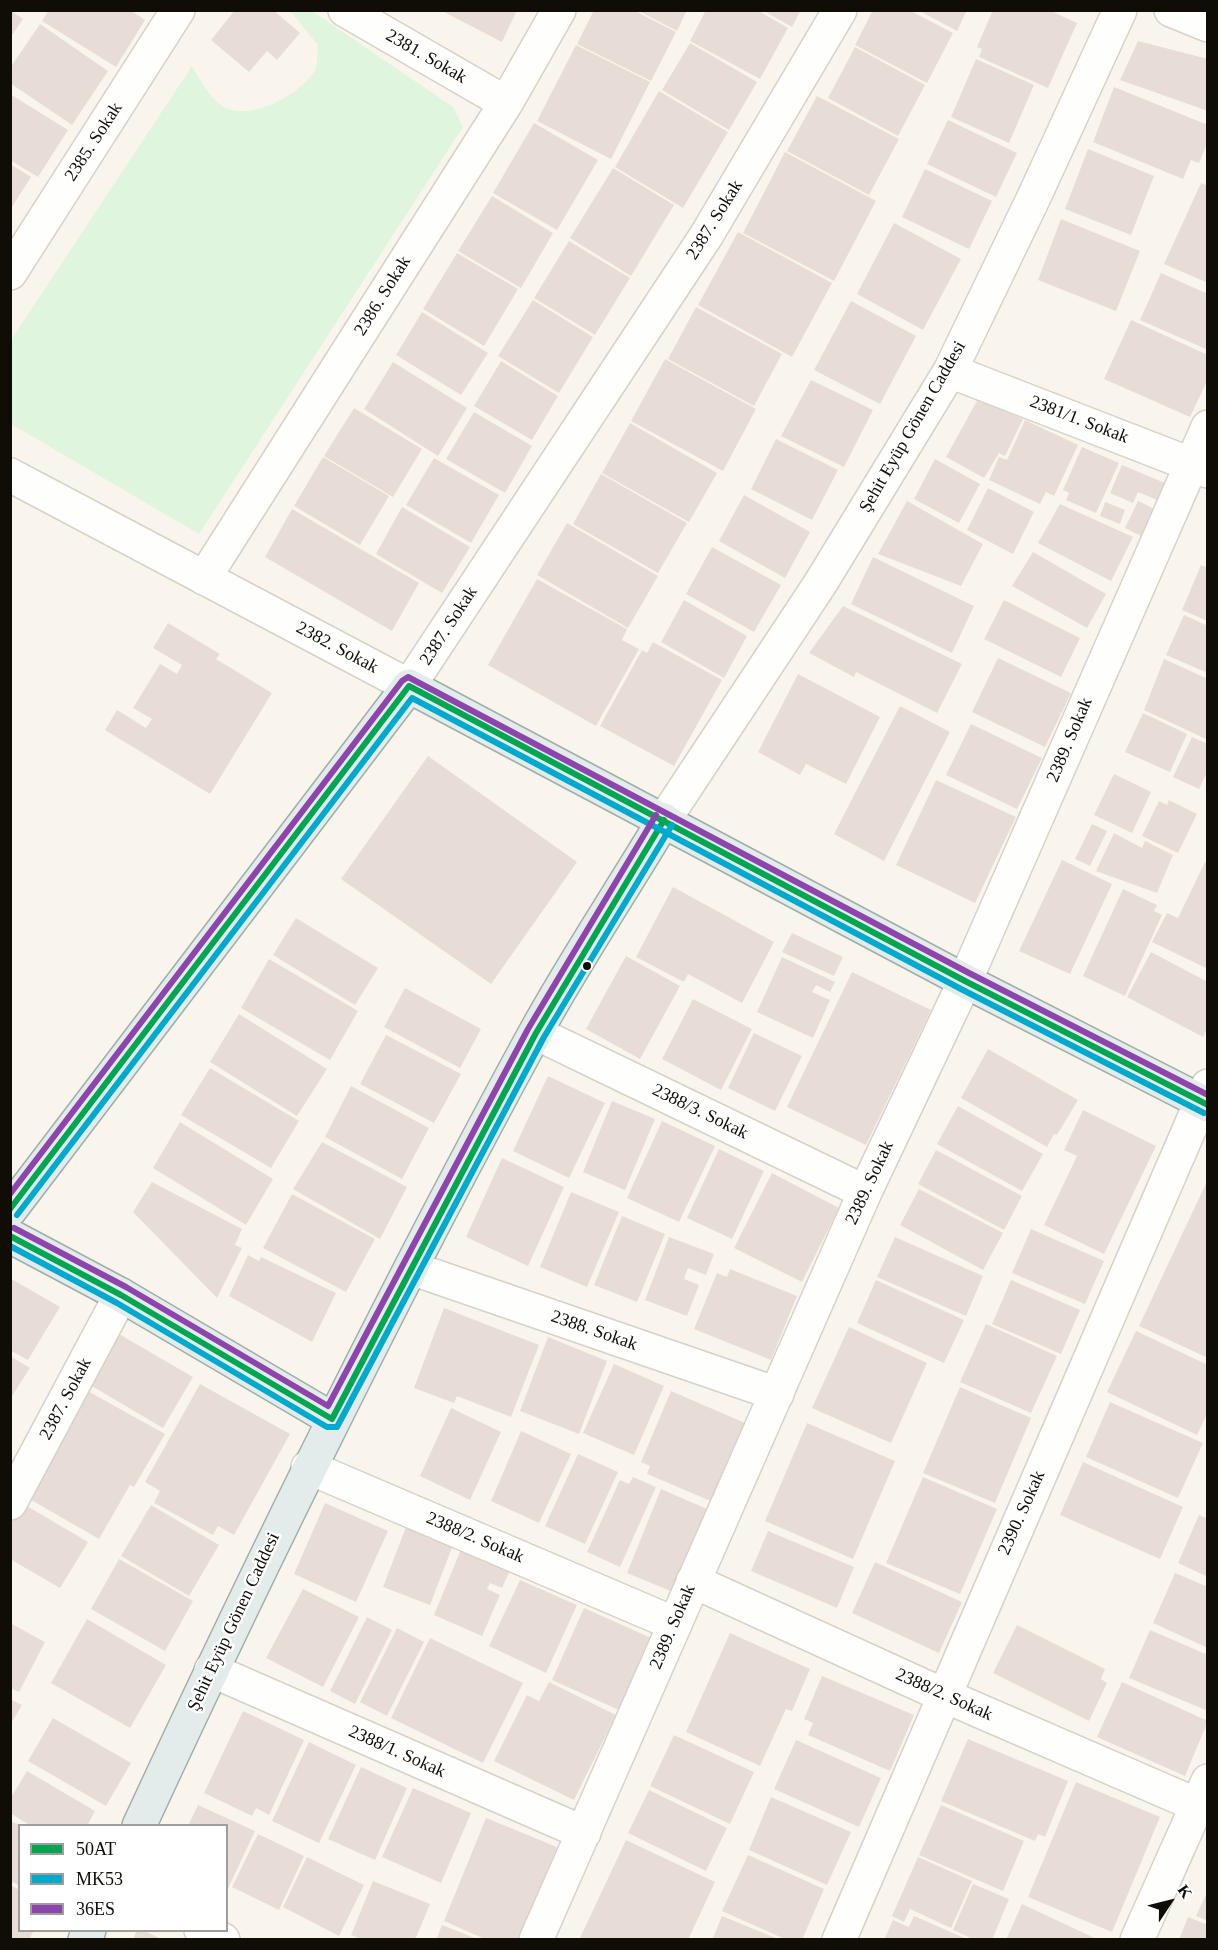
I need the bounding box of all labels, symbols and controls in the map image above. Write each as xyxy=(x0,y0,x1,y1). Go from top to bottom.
street label: 2381. Sokak xyxy=(382,25,470,89)
street label: 2385. Sokak xyxy=(60,98,128,186)
street label: 2387. Sokak xyxy=(682,176,748,264)
street label: 2386. Sokak xyxy=(350,252,416,340)
street label: Şehit Eyüp Gönen Caddesi xyxy=(855,337,971,517)
street label: 2381/1. Sokak xyxy=(1027,391,1131,449)
street label: 2387. Sokak xyxy=(415,582,483,670)
street label: 2382. Sokak xyxy=(292,617,382,679)
street label: 2389. Sokak xyxy=(1042,694,1098,786)
unlabelled marker xyxy=(581,960,593,972)
street label: 2388/3. Sokak xyxy=(649,1079,751,1145)
street label: 2389. Sokak xyxy=(841,1138,899,1228)
street label: 2388. Sokak xyxy=(548,1306,640,1356)
street label: 2387. Sokak xyxy=(35,1354,97,1444)
street label: 2390. Sokak xyxy=(994,1467,1050,1559)
street label: 2388/2. Sokak xyxy=(423,1508,527,1568)
street label: Şehit Eyüp Gönen Caddesi xyxy=(183,1529,285,1715)
street label: 2389. Sokak xyxy=(645,1581,701,1673)
street label: 2388/2. Sokak xyxy=(892,1664,996,1726)
street label: 2388/1. Sokak xyxy=(345,1721,449,1783)
legend xyxy=(18,1824,228,1932)
text: 50AT xyxy=(76,1839,116,1859)
text: MK53 xyxy=(76,1869,123,1889)
north arrow xyxy=(1140,1872,1200,1932)
text: K xyxy=(1175,1881,1196,1901)
text: 36ES xyxy=(76,1899,115,1919)

